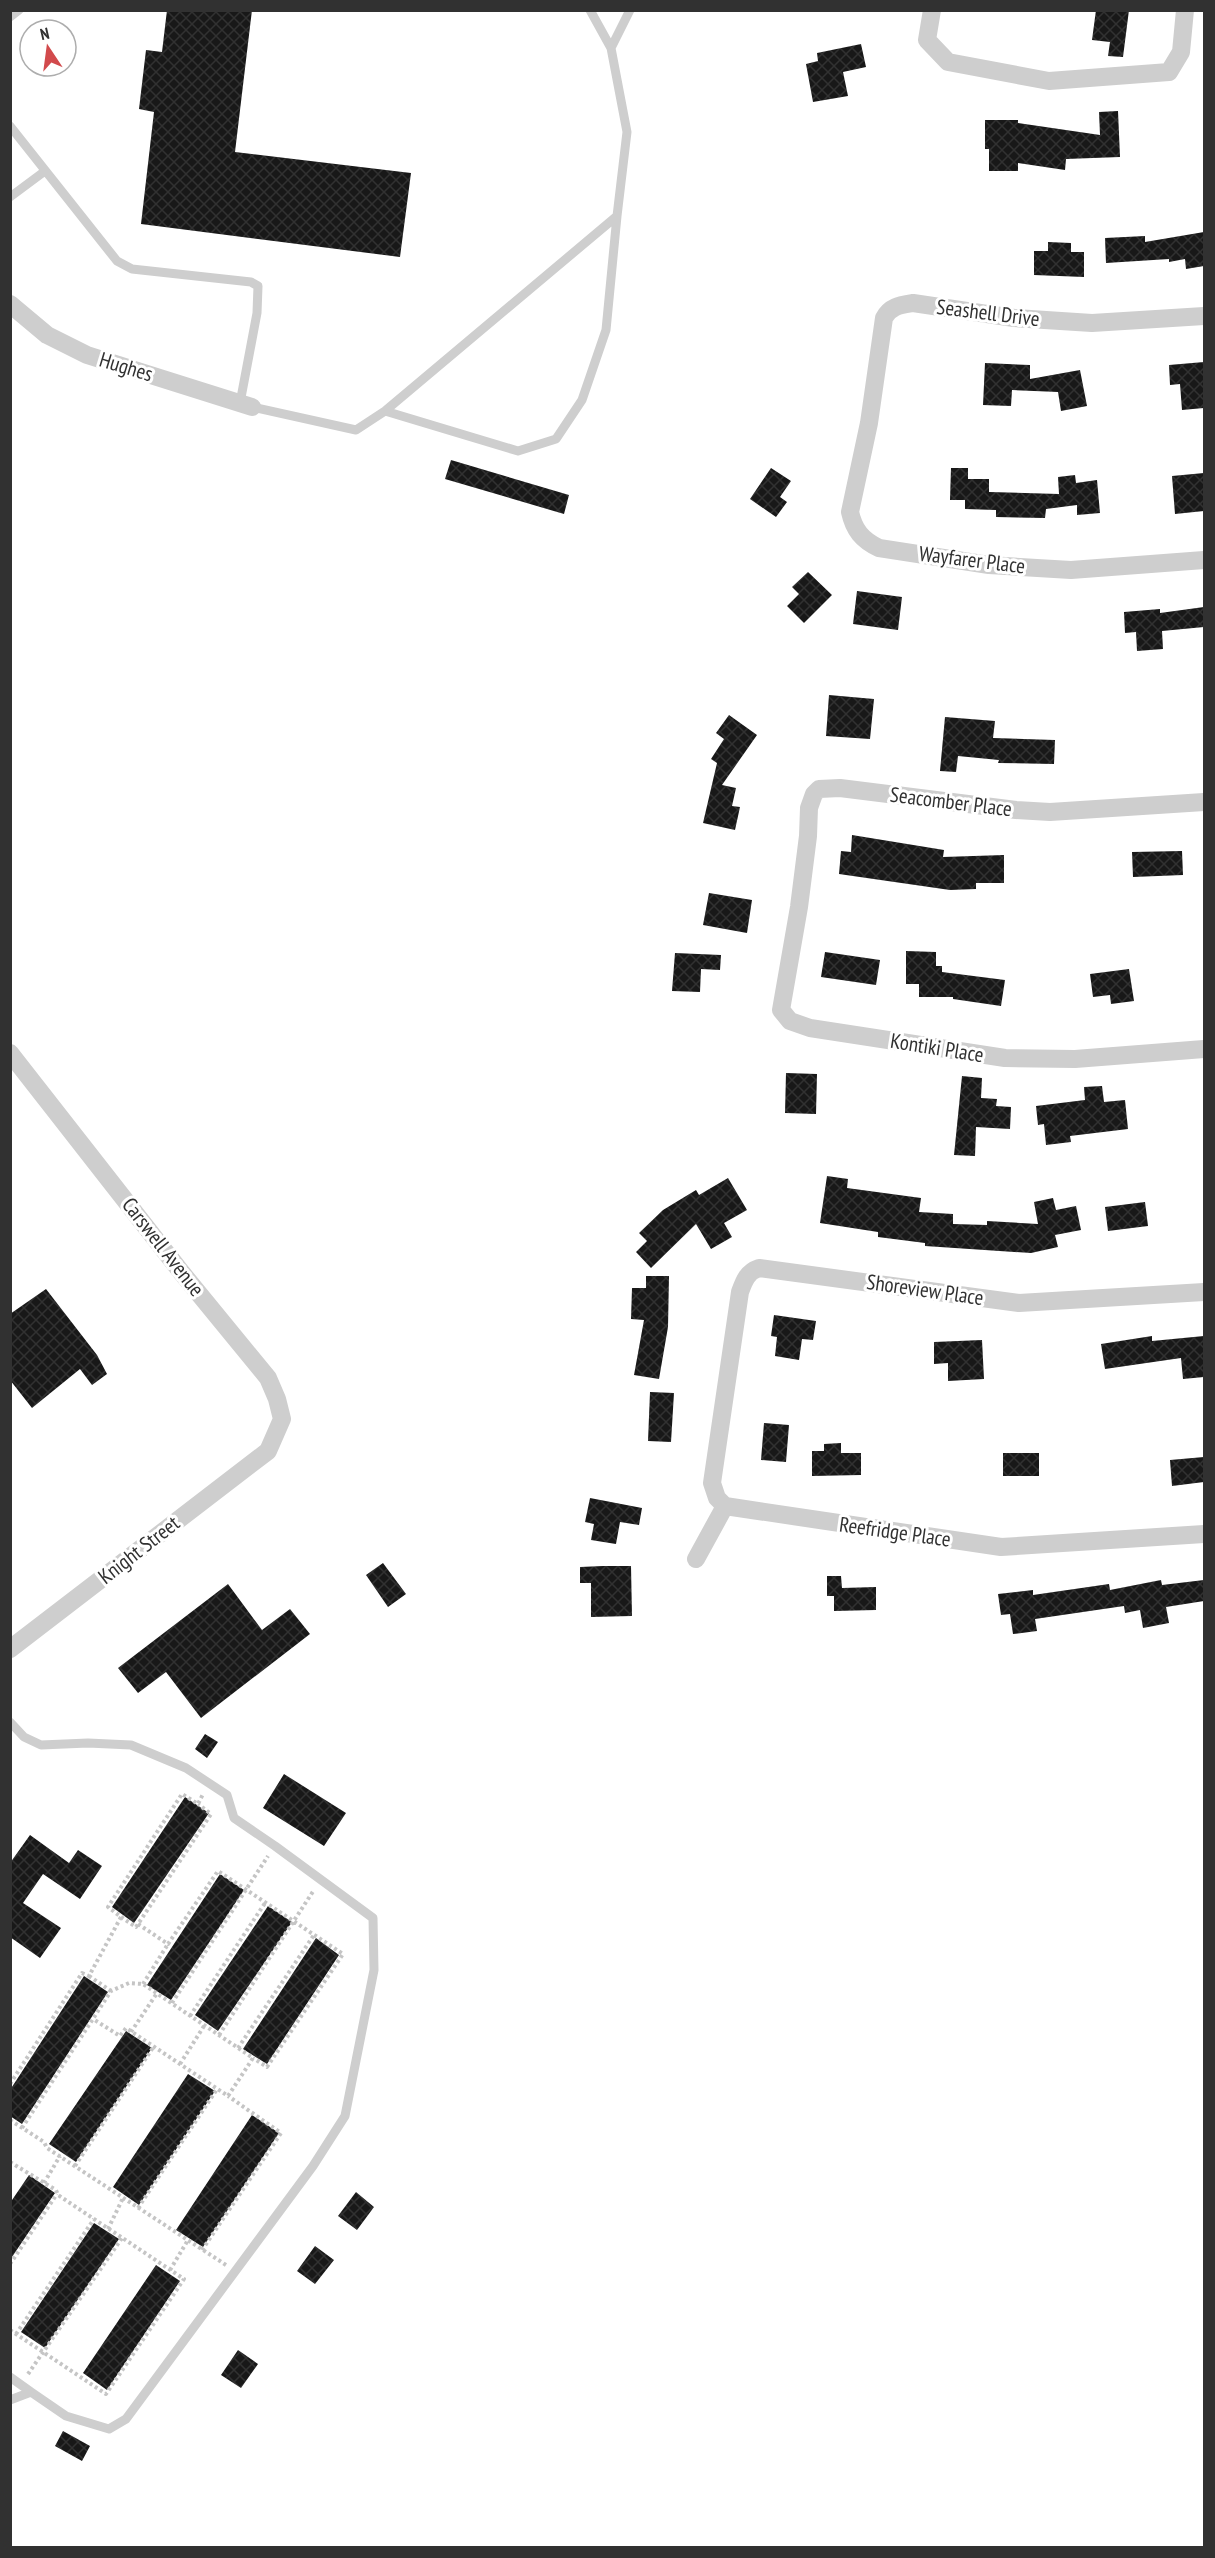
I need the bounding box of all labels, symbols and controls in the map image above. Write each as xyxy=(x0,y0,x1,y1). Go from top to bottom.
north arrow xyxy=(18,18,78,78)
text: N xyxy=(38,23,51,44)
street label: Seashell Drive xyxy=(935,293,1041,332)
street label: Hughes xyxy=(96,346,156,387)
street label: Wayfarer Place xyxy=(917,540,1027,579)
street label: Seacomber Place xyxy=(889,781,1013,822)
street label: Kontiki Place xyxy=(889,1027,986,1068)
street label: Carswell Avenue xyxy=(116,1192,210,1302)
street label: Shoreview Place xyxy=(865,1268,985,1311)
street label: Knight Street xyxy=(93,1509,185,1590)
street label: Reefridge Place xyxy=(838,1510,952,1553)

